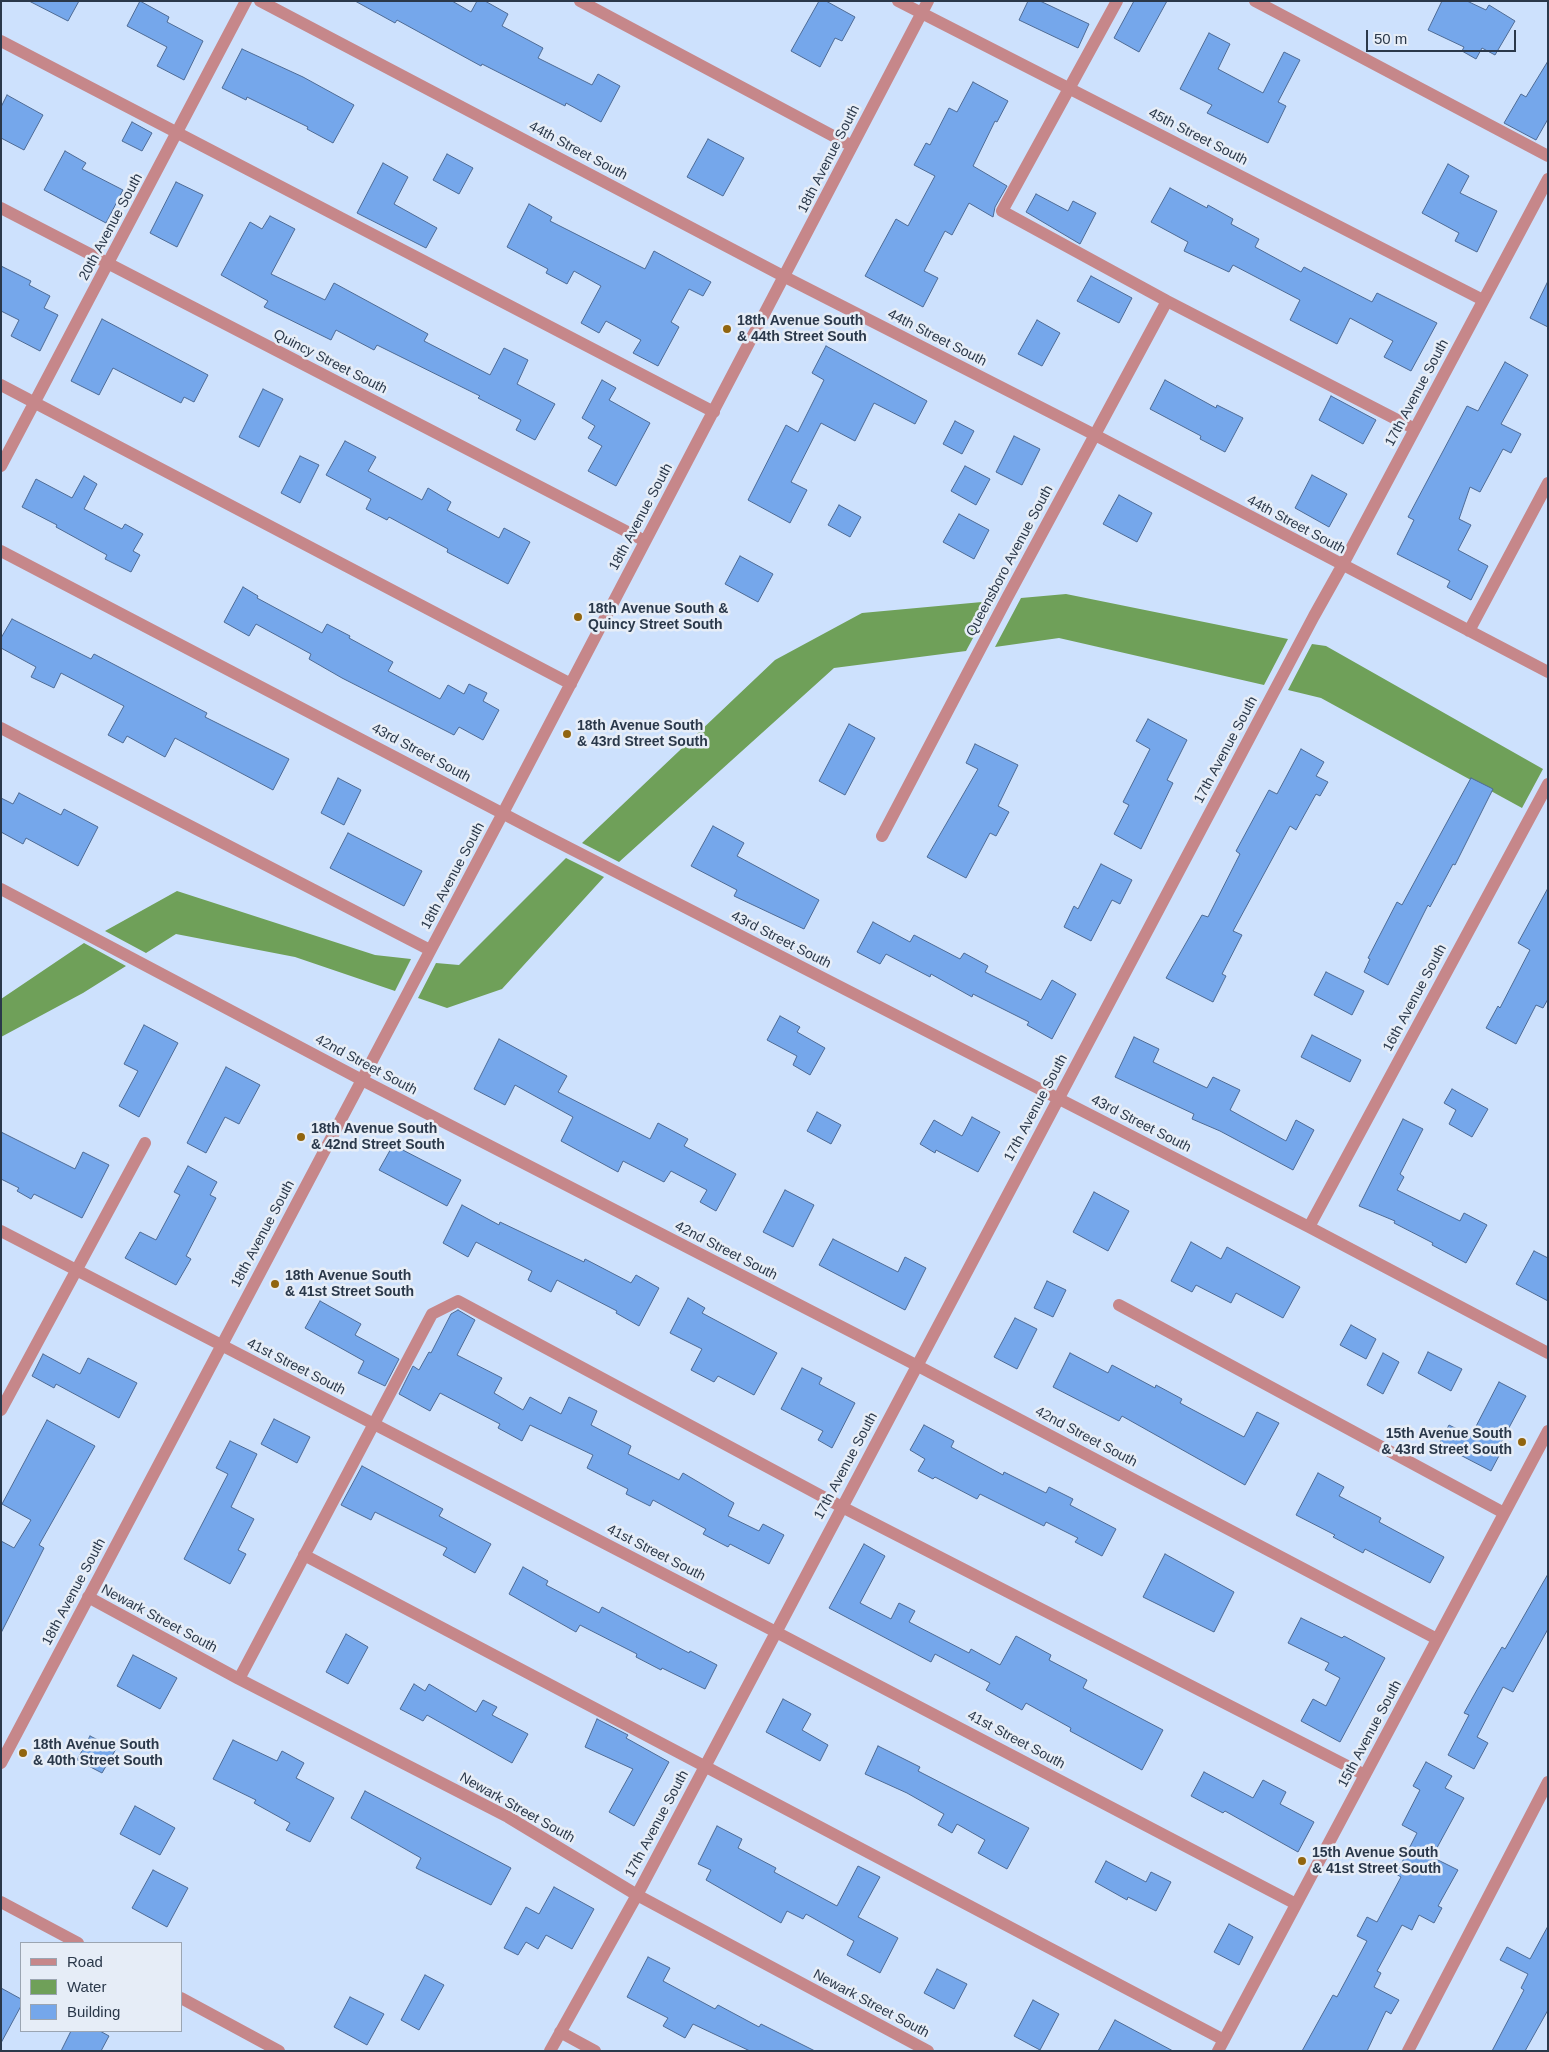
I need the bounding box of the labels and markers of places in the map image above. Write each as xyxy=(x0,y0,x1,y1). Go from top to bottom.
place label: 18th Avenue South & 44th Street South xyxy=(737,313,867,346)
marker: 18th Avenue South & 44th Street South xyxy=(721,323,733,335)
place label: 18th Avenue South & Quincy Street South xyxy=(588,601,728,634)
marker: 18th Avenue South & Quincy Street South xyxy=(572,611,584,623)
place label: 18th Avenue South & 43rd Street South xyxy=(577,718,708,750)
marker: 18th Avenue South & 43rd Street South xyxy=(561,728,573,740)
place label: 18th Avenue South & 42nd Street South xyxy=(311,1121,445,1154)
marker: 18th Avenue South & 42nd Street South xyxy=(295,1131,307,1143)
place label: 18th Avenue South & 41st Street South xyxy=(285,1268,414,1300)
marker: 18th Avenue South & 41st Street South xyxy=(269,1278,281,1290)
place label: 15th Avenue South & 43rd Street South xyxy=(1381,1426,1512,1458)
marker: 15th Avenue South & 43rd Street South xyxy=(1516,1436,1528,1448)
place label: 18th Avenue South & 40th Street South xyxy=(33,1737,163,1770)
marker: 18th Avenue South & 40th Street South xyxy=(17,1747,29,1759)
place label: 15th Avenue South & 41st Street South xyxy=(1312,1845,1441,1878)
marker: 15th Avenue South & 41st Street South xyxy=(1296,1855,1308,1867)

